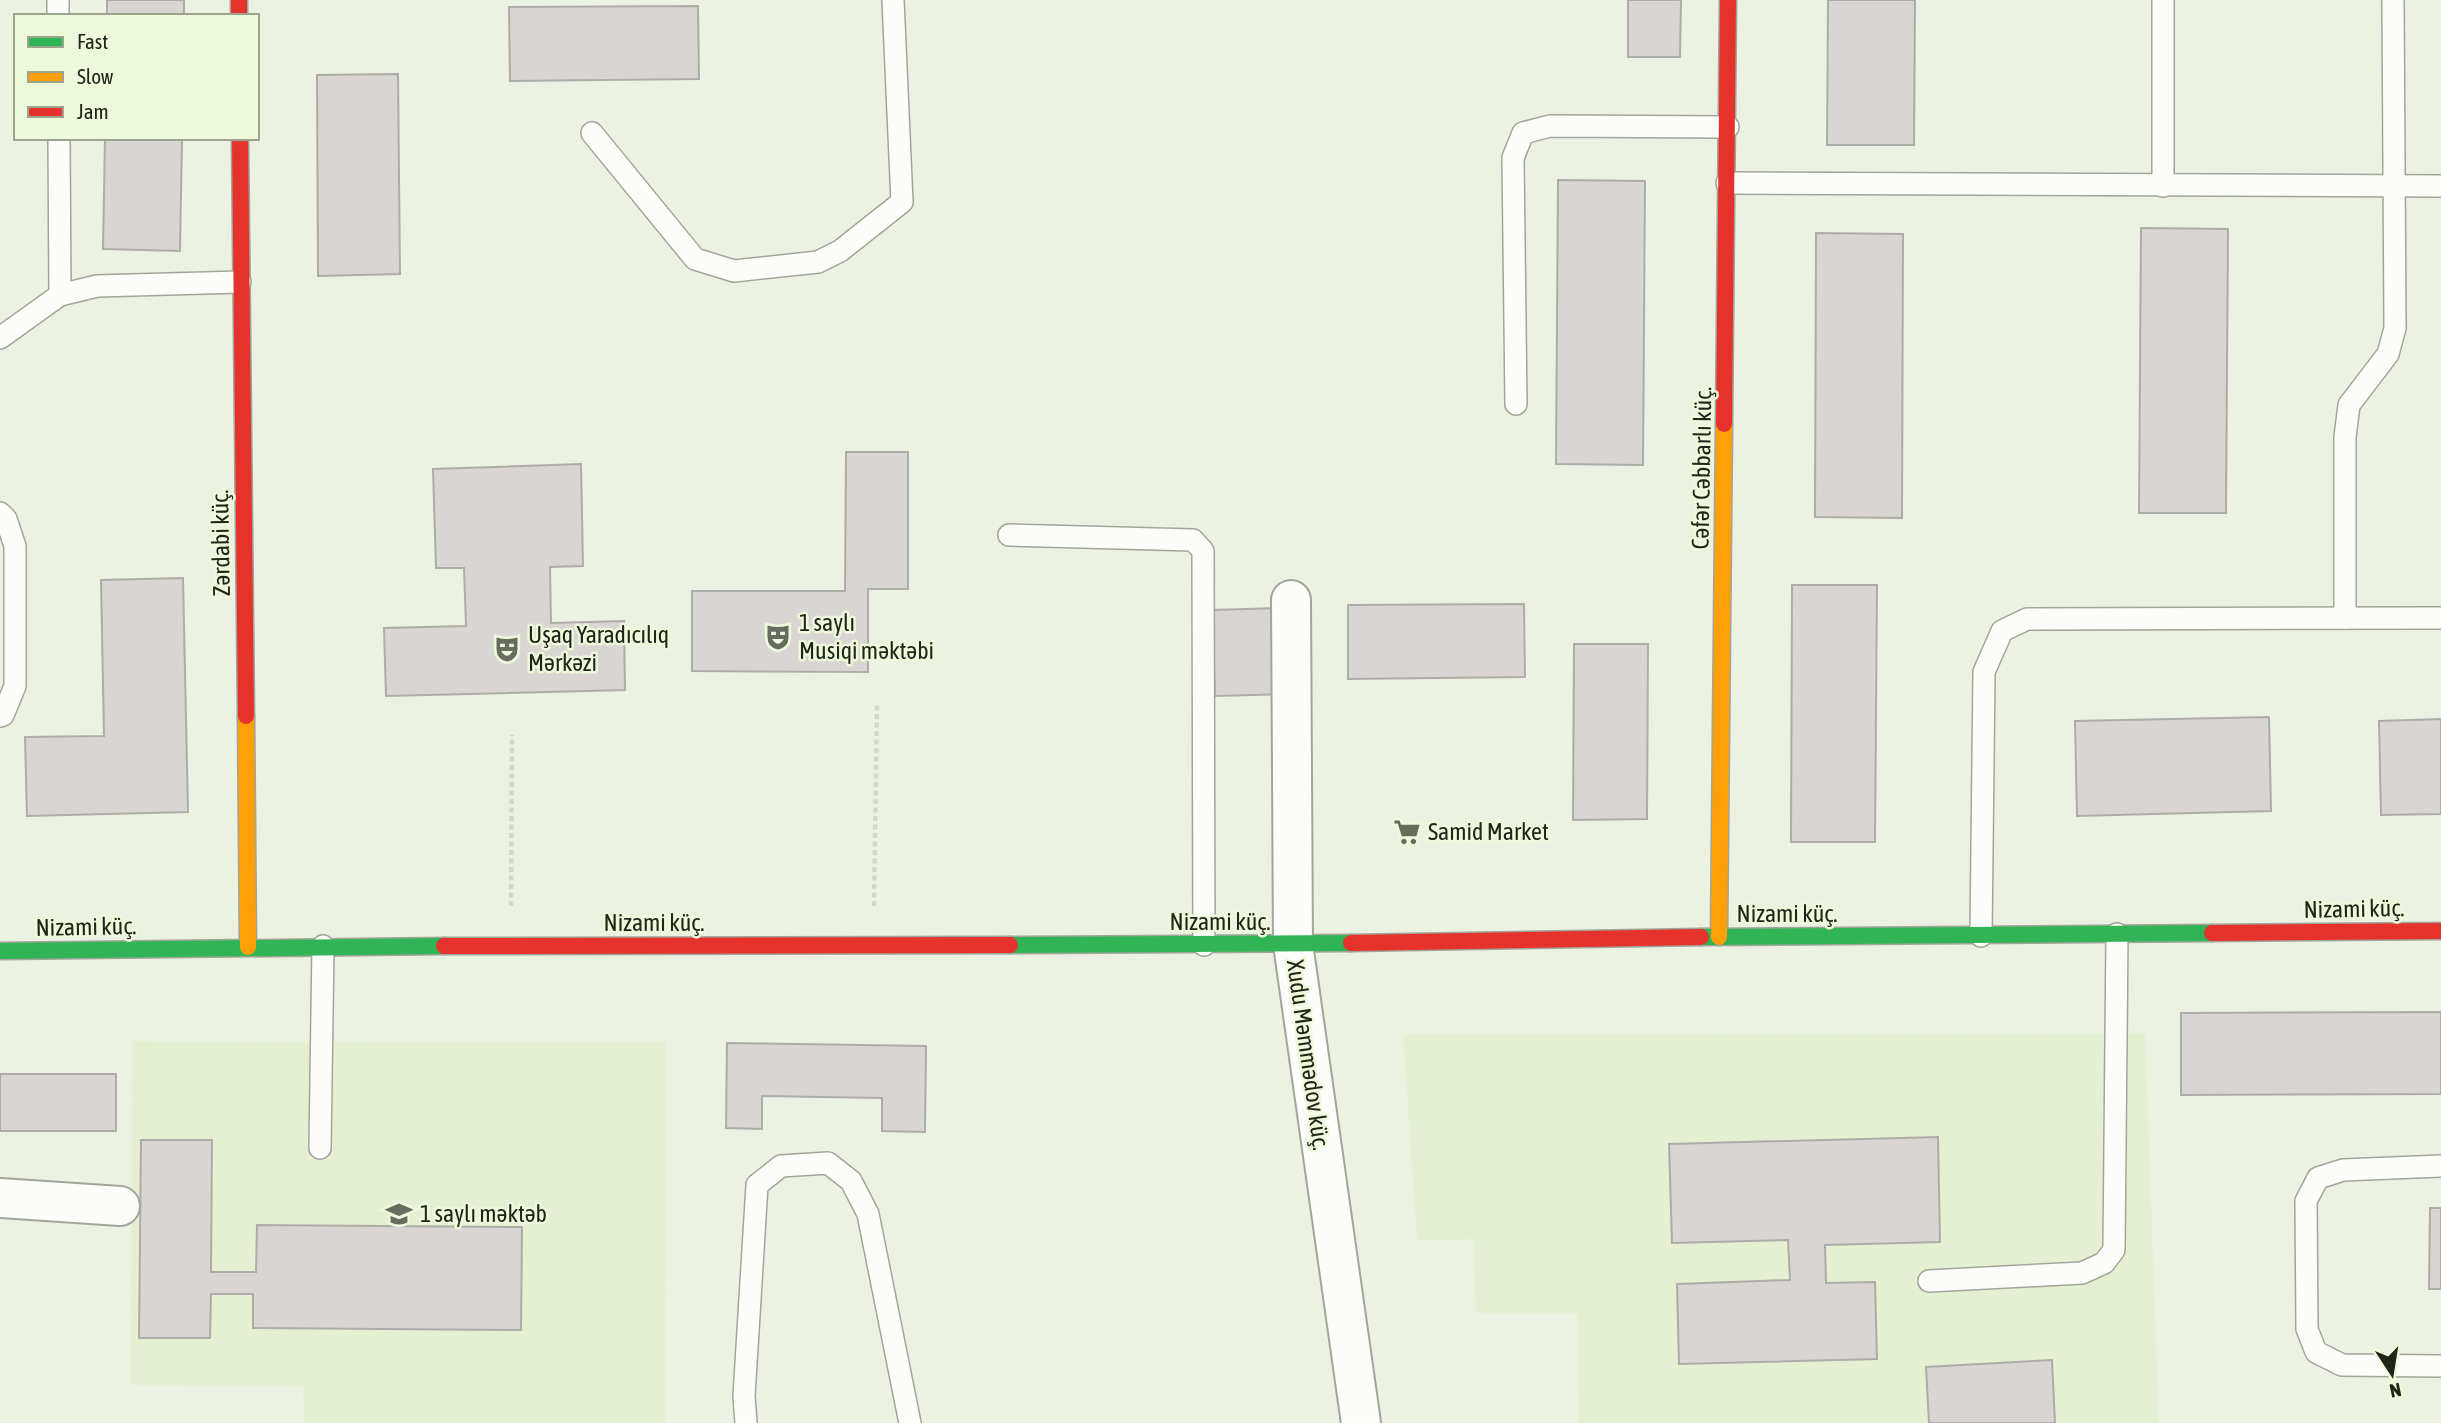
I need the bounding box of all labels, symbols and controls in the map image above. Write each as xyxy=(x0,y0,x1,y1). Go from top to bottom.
legend xyxy=(14,14,259,140)
text: Fast xyxy=(77,29,108,53)
text: Slow xyxy=(77,64,114,88)
text: Jam xyxy=(77,99,109,123)
street label: Cəfər Cəbbarlı küç. xyxy=(1687,386,1716,550)
street label: Zərdabi küç. xyxy=(206,489,235,597)
place label: 1 saylı Musiqi məktəbi xyxy=(799,609,934,664)
place label: Uşaq Yaradıcılıq Mərkəzi xyxy=(528,621,669,676)
theatre icon: 1 saylı Musiqi məktəbi xyxy=(763,622,793,652)
theatre icon: Uşaq Yaradıcılıq Mərkəzi xyxy=(492,634,522,664)
supermarket icon: Samid Market xyxy=(1392,817,1422,847)
place label: Samid Market xyxy=(1428,818,1549,845)
street label: Nizami küç. xyxy=(2303,894,2405,923)
street label: Nizami küç. xyxy=(1737,900,1837,927)
street label: Nizami küç. xyxy=(1170,908,1270,935)
street label: Nizami küç. xyxy=(604,909,704,936)
street label: Nizami küç. xyxy=(35,912,137,941)
street label: Xudu Məmmədov küç. xyxy=(1282,958,1335,1152)
school or university icon: 1 saylı məktəb xyxy=(384,1199,414,1229)
place label: 1 saylı məktəb xyxy=(420,1200,547,1227)
north arrow xyxy=(2357,1339,2427,1409)
text: N xyxy=(2388,1379,2403,1403)

